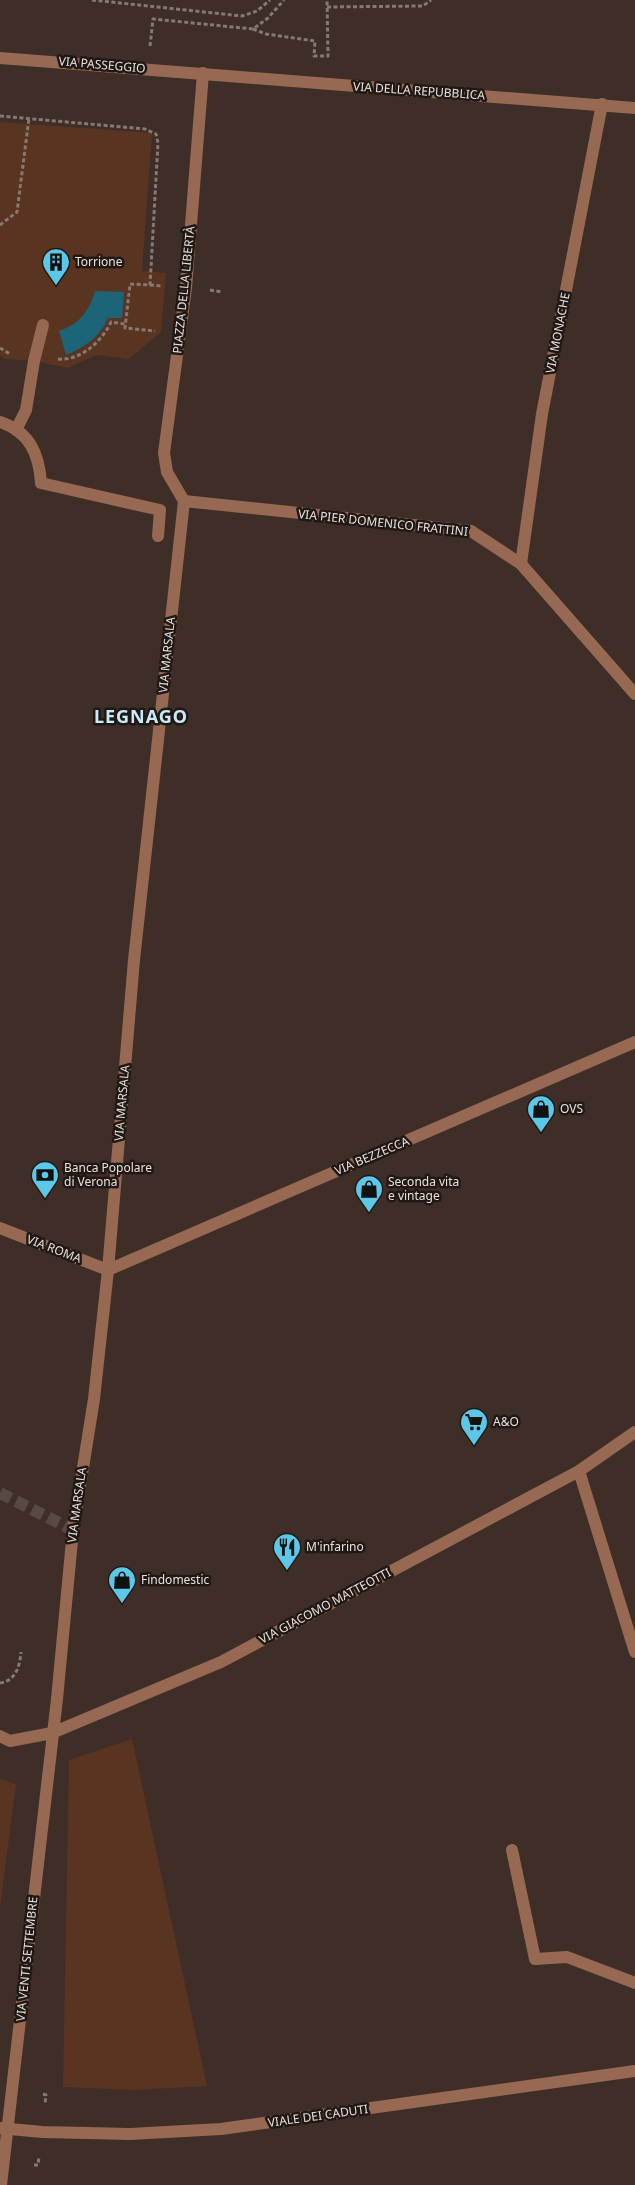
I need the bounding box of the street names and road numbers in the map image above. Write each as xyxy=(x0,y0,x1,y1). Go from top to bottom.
street label: VIA PASSEGGIO xyxy=(58,52,146,77)
street label: VIA DELLA REPUBBLICA xyxy=(352,77,486,104)
street label: PIAZZA DELLA LIBERTÀ xyxy=(168,225,199,355)
street label: VIA MONACHE xyxy=(541,291,574,375)
street label: VIA PIER DOMENICO FRATTINI xyxy=(297,505,469,540)
street label: VIA MARSALA xyxy=(154,616,179,694)
street label: VIA MARSALA xyxy=(110,1064,133,1142)
street label: VIA BEZZECCA xyxy=(332,1132,412,1179)
street label: VIA ROMA xyxy=(24,1230,84,1267)
street label: VIA MARSALA xyxy=(63,1466,90,1544)
street label: VIA GIACOMO MATTEOTTI xyxy=(256,1564,394,1648)
street label: VIA VENTI SETTEMBRE xyxy=(12,1896,42,2022)
street label: VIALE DEI CADUTI xyxy=(267,2100,369,2131)

